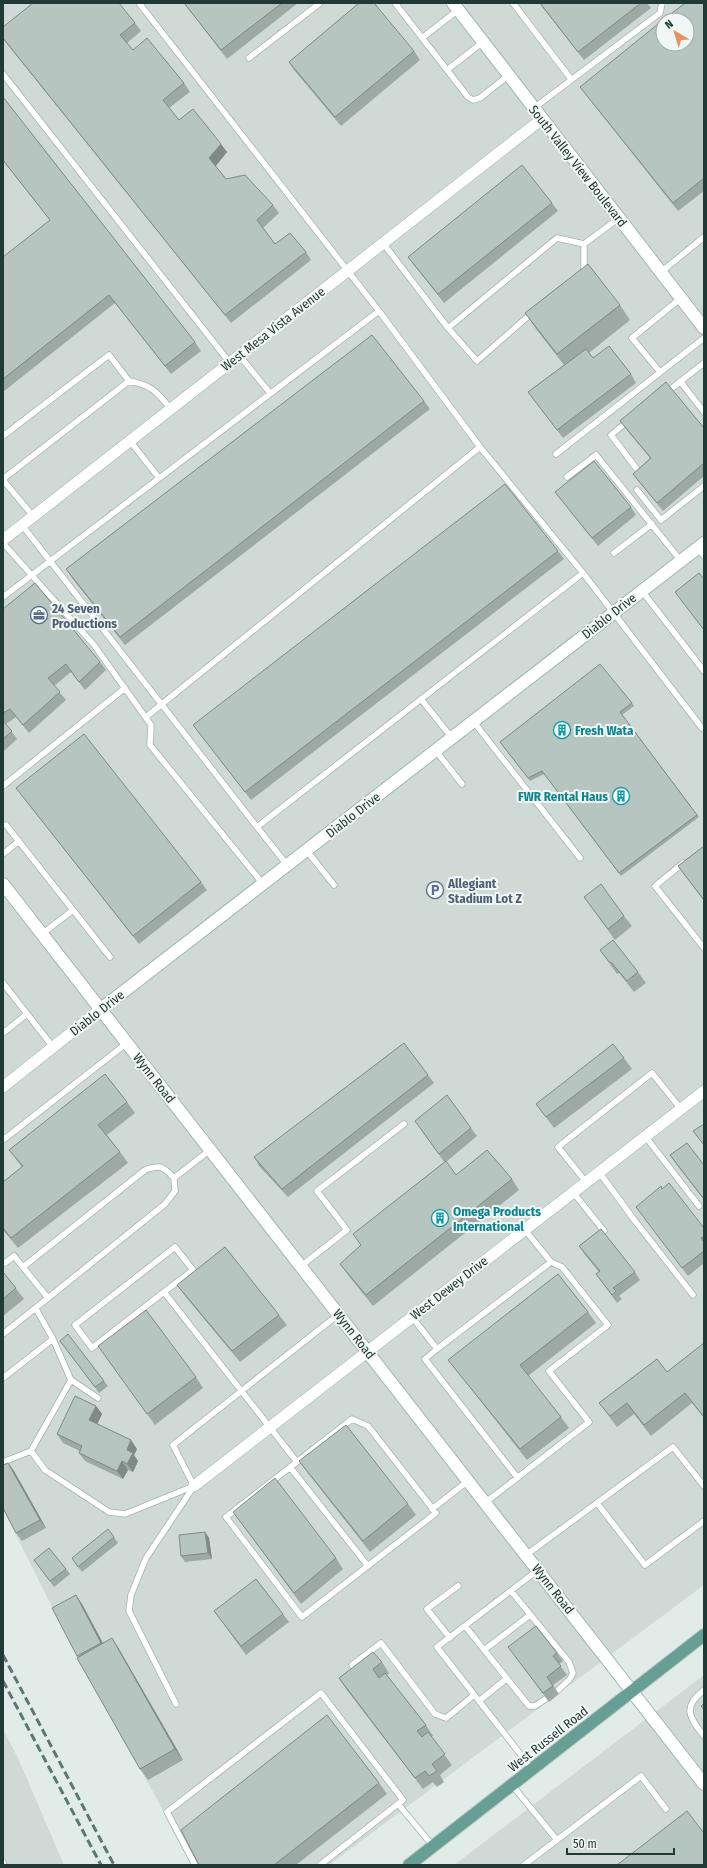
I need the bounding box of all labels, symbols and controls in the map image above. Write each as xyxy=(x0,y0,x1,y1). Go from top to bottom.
north arrow xyxy=(655,12,695,52)
text: N xyxy=(663,17,676,32)
street label: South Valley View Boulevard xyxy=(526,102,630,230)
street label: West Mesa Vista Avenue xyxy=(218,284,328,374)
street label: Diablo Drive xyxy=(579,590,639,642)
place label: 24 Seven Productions xyxy=(51,601,117,631)
office icon: 24 Seven Productions xyxy=(29,605,49,625)
building icon: Fresh Wata xyxy=(552,720,572,740)
place label: Fresh Wata xyxy=(575,723,634,738)
building icon: FWR Rental Haus xyxy=(611,786,631,806)
street label: Diablo Drive xyxy=(323,789,383,841)
place label: FWR Rental Haus xyxy=(518,789,608,804)
place label: Allegiant Stadium Lot Z xyxy=(447,876,522,906)
parking icon: Allegiant Stadium Lot Z xyxy=(425,880,445,900)
street label: Diablo Drive xyxy=(67,987,127,1039)
street label: Wynn Road xyxy=(130,1050,178,1106)
place label: Omega Products International xyxy=(453,1204,541,1234)
building icon: Omega Products International xyxy=(430,1208,450,1228)
street label: West Dewey Drive xyxy=(407,1253,491,1323)
street label: Wynn Road xyxy=(330,1306,378,1362)
street label: Wynn Road xyxy=(529,1561,577,1617)
street label: West Russell Road xyxy=(505,1703,591,1775)
scale bar xyxy=(567,1830,674,1856)
text: 50 m xyxy=(573,1837,597,1851)

